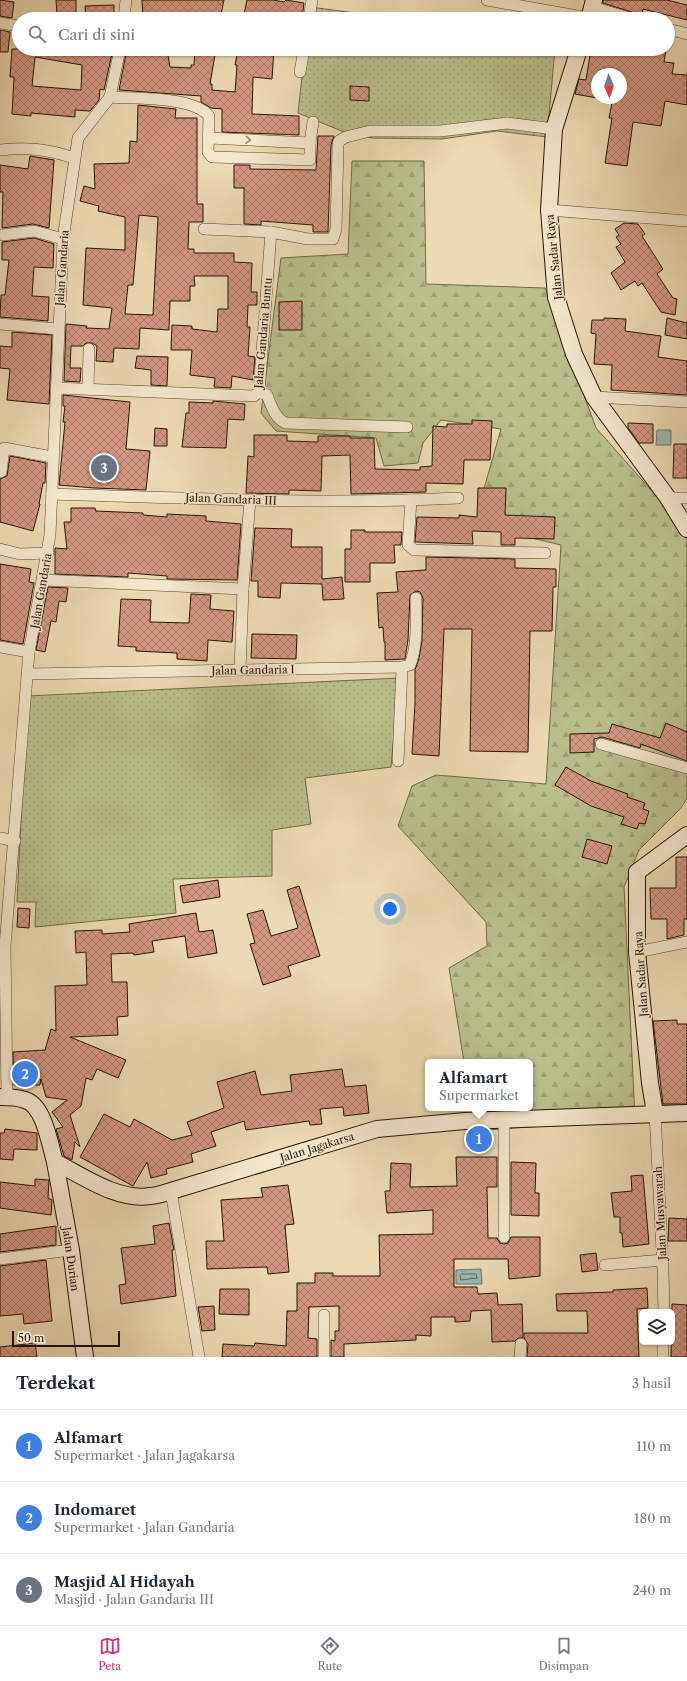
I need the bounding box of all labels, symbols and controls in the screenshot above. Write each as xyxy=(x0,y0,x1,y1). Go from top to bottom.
search box xyxy=(12,12,675,56)
icon: search xyxy=(26,23,48,45)
text: Cari di sini xyxy=(58,25,135,44)
north arrow xyxy=(591,68,627,104)
one-way arrow xyxy=(245,136,251,144)
street label: Jalan Sadar Raya xyxy=(543,213,566,302)
street label: Jalan Gandaria xyxy=(52,229,72,309)
street label: Jalan Gandaria Buntu xyxy=(251,277,275,391)
pin: 3 xyxy=(91,453,117,483)
street label: Jalan Gandaria III xyxy=(183,490,277,508)
street label: Jalan Gandaria xyxy=(27,552,55,632)
street label: Jalan Gandaria I xyxy=(209,662,295,678)
your location xyxy=(380,899,400,919)
street label: Jalan Sadar Raya xyxy=(631,931,651,1019)
pin: 2 xyxy=(12,1059,38,1089)
popup xyxy=(425,1059,533,1111)
text: Alfamart xyxy=(439,1068,508,1087)
text: Supermarket xyxy=(439,1087,519,1103)
pin: 1 xyxy=(466,1124,492,1154)
street label: Jalan Jagakarsa xyxy=(276,1129,356,1165)
street label: Jalan Musyawarah xyxy=(651,1166,670,1262)
street label: Jalan Durian xyxy=(59,1224,82,1292)
map controls xyxy=(639,1309,675,1345)
button: layers xyxy=(639,1309,675,1345)
scale bar xyxy=(12,1329,120,1348)
text: 50 m xyxy=(18,1331,44,1345)
text: Terdekat xyxy=(16,1373,95,1393)
text: 3 hasil xyxy=(632,1375,671,1391)
text: Alfamart xyxy=(54,1428,123,1447)
text: 1 xyxy=(26,1438,32,1454)
text: 110 m xyxy=(636,1438,671,1454)
text: Supermarket · Jalan Jagakarsa xyxy=(54,1447,235,1463)
text: Indomaret xyxy=(54,1500,136,1519)
text: 2 xyxy=(25,1510,33,1526)
text: 180 m xyxy=(634,1510,671,1526)
text: Supermarket · Jalan Gandaria xyxy=(54,1519,235,1535)
text: Masjid Al Hidayah xyxy=(54,1572,195,1591)
text: 3 xyxy=(25,1582,33,1598)
text: 240 m xyxy=(632,1582,671,1598)
text: Masjid · Jalan Gandaria III xyxy=(54,1591,214,1607)
tab: Peta xyxy=(98,1635,121,1673)
tab: Rute xyxy=(317,1635,342,1673)
tab: Disimpan xyxy=(539,1635,589,1673)

